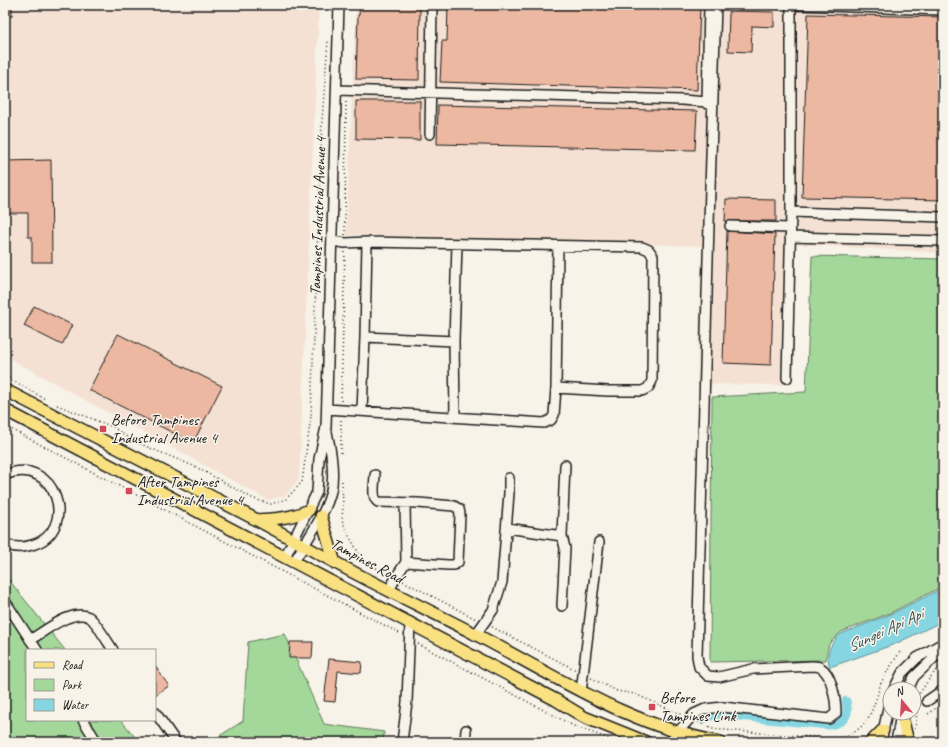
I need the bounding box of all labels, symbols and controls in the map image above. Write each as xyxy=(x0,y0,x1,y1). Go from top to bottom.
street label: Tampines Industrial Avenue 4 xyxy=(305,134,331,296)
place label: Before Tampines Industrial Avenue 4 xyxy=(111,410,219,448)
marker: Before Tampines Industrial Avenue 4 xyxy=(98,424,108,434)
place label: After Tampines Industrial Avenue 4 xyxy=(137,472,245,510)
marker: After Tampines Industrial Avenue 4 xyxy=(124,486,134,496)
street label: Tampines Road xyxy=(327,534,409,590)
water label: Sungei Api Api xyxy=(844,602,930,657)
legend xyxy=(26,649,156,721)
text: Road xyxy=(62,657,84,673)
text: Park xyxy=(62,677,83,693)
north arrow xyxy=(882,681,922,721)
text: N xyxy=(894,683,906,699)
place label: Before Tampines Link xyxy=(660,688,737,726)
text: Water xyxy=(62,697,90,713)
marker: Before Tampines Link xyxy=(647,702,657,712)

